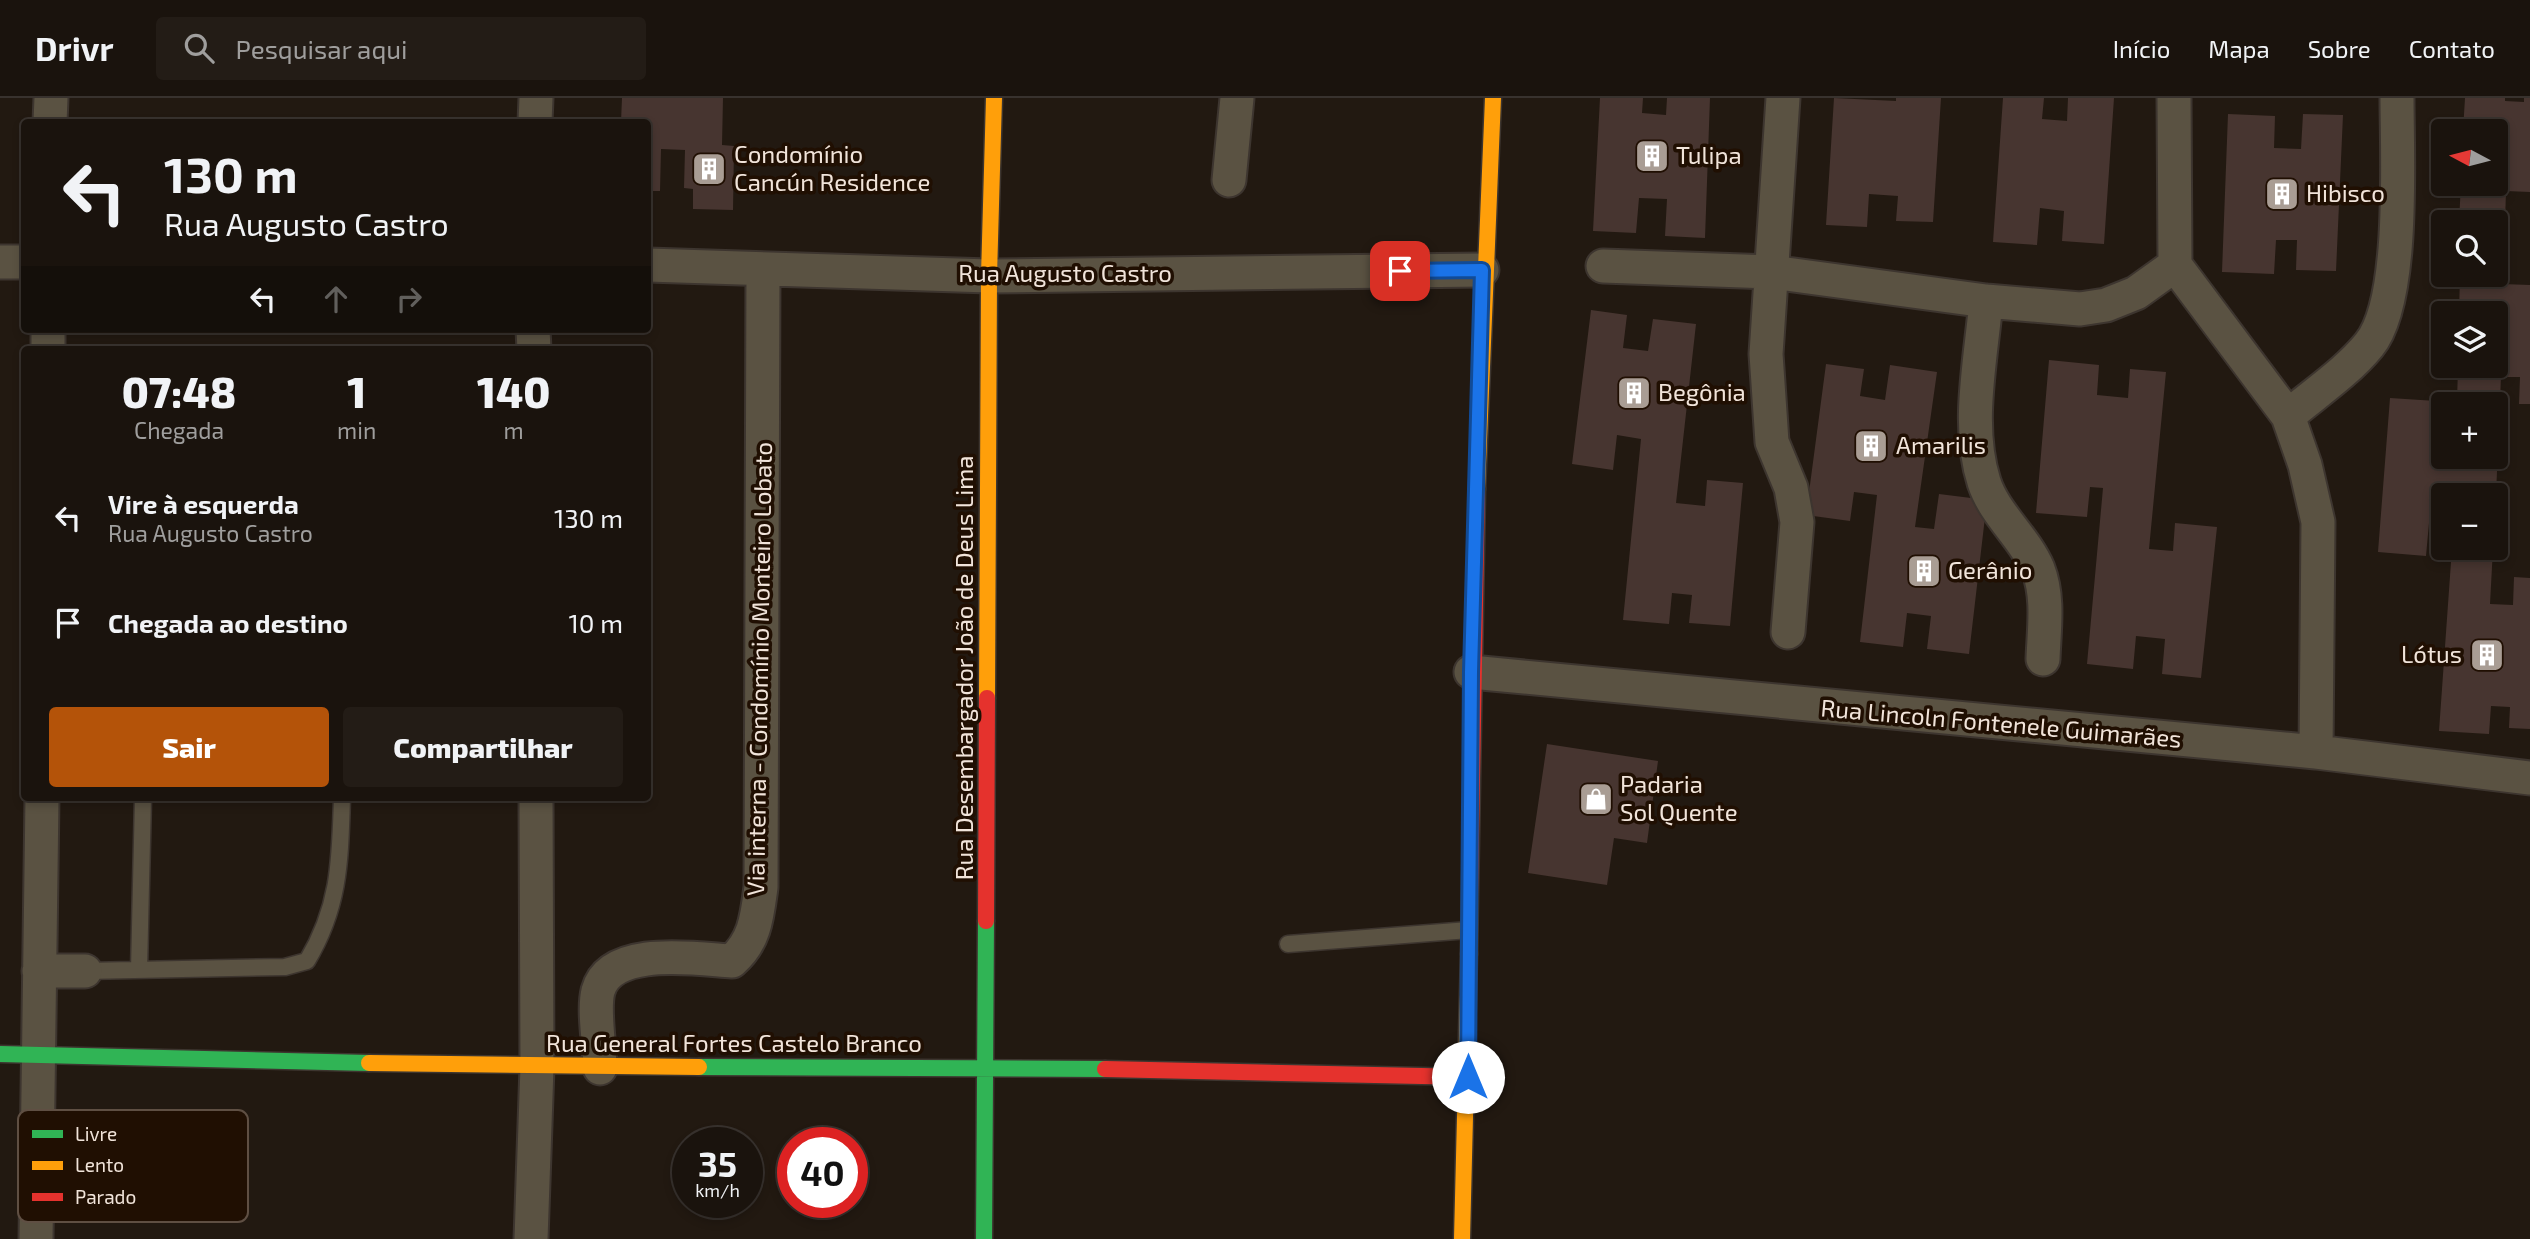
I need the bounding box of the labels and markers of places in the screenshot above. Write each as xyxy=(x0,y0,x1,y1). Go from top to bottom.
building icon: Tulipa xyxy=(1633,137,1671,175)
place label: Condomínio Cancún Residence xyxy=(734,139,930,196)
place label: Tulipa xyxy=(1676,140,1742,169)
building icon: Condomínio Cancún Residence xyxy=(690,150,728,188)
building icon: Hibisco xyxy=(2263,175,2301,213)
place label: Hibisco xyxy=(2306,178,2385,207)
pin xyxy=(1370,241,1430,301)
building icon: Begônia xyxy=(1615,374,1653,412)
place label: Begônia xyxy=(1658,377,1746,406)
building icon: Amarilis xyxy=(1852,427,1890,465)
place label: Amarilis xyxy=(1896,430,1986,459)
building icon: Gerânio xyxy=(1905,552,1943,590)
place label: Gerânio xyxy=(1948,555,2032,584)
building icon: Lótus xyxy=(2468,636,2506,674)
place label: Lótus xyxy=(2401,639,2462,668)
place label: Padaria Sol Quente xyxy=(1620,769,1738,826)
shop icon: Padaria Sol Quente xyxy=(1577,780,1615,818)

